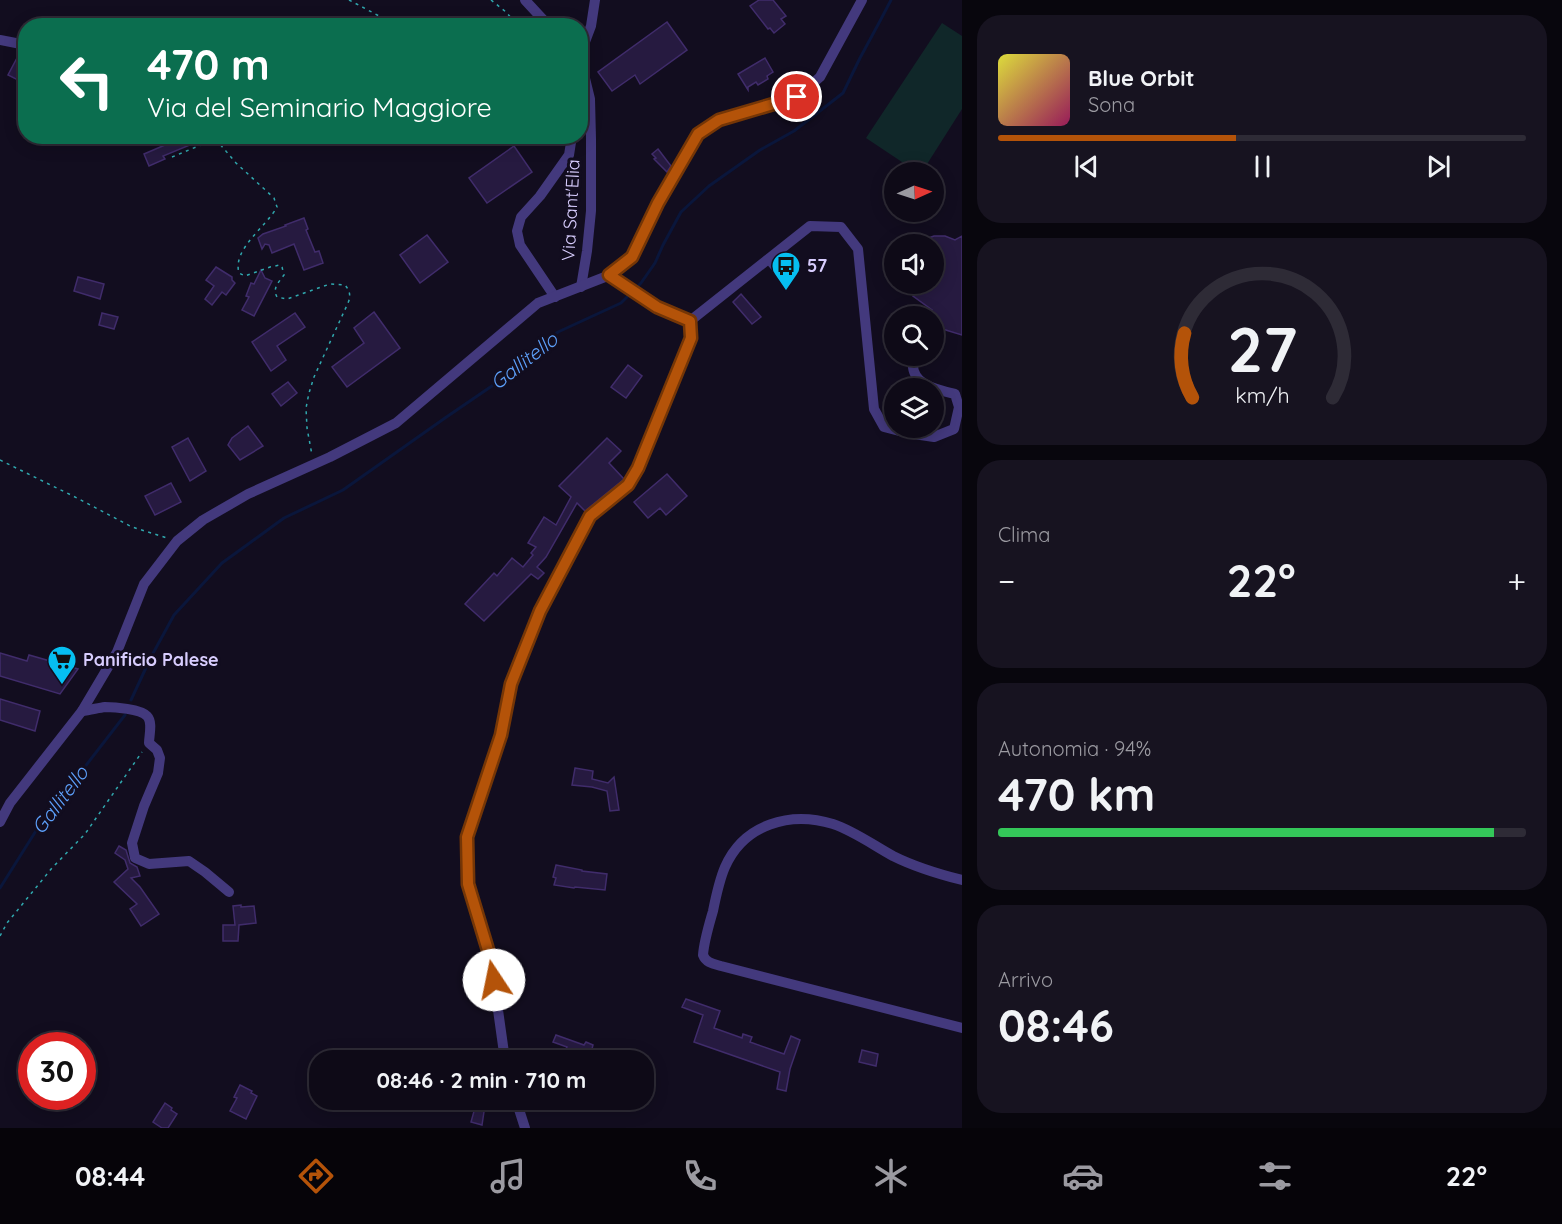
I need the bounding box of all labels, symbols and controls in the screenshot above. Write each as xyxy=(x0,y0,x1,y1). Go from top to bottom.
text: 470 m xyxy=(147,38,270,91)
icon: left xyxy=(48,42,126,120)
text: Blue Orbit xyxy=(1088,64,1194,92)
pin xyxy=(771,71,822,122)
icon: arrive xyxy=(780,80,813,113)
text: Via del Seminario Maggiore xyxy=(147,90,492,124)
text: Sona xyxy=(1088,92,1135,117)
icon: previous xyxy=(1070,150,1103,183)
icon: pause xyxy=(1246,150,1279,183)
icon: next xyxy=(1422,150,1455,183)
street label: Via Sant'Elia xyxy=(556,159,585,261)
north arrow xyxy=(884,162,944,222)
map controls xyxy=(884,162,944,438)
button: sound xyxy=(884,234,944,294)
bus stop icon: 57 xyxy=(770,250,802,292)
place label: 57 xyxy=(807,254,827,277)
button: search xyxy=(884,306,944,366)
text: 27 xyxy=(1227,311,1297,389)
water label: Gallitello xyxy=(485,326,563,395)
button: layers xyxy=(884,378,944,438)
text: km/h xyxy=(1235,383,1289,409)
text: Clima xyxy=(998,522,1050,547)
text: 22° xyxy=(1227,552,1296,608)
text: − xyxy=(998,560,1015,601)
text: + xyxy=(1507,560,1526,601)
supermarket icon: Panificio Palese xyxy=(46,644,78,686)
place label: Panificio Palese xyxy=(83,648,219,671)
text: Autonomia · 94% xyxy=(998,736,1151,761)
water label: Gallitello xyxy=(26,760,94,839)
text: 470 km xyxy=(998,766,1155,822)
position arrow xyxy=(462,948,526,1012)
text: Arrivo xyxy=(998,967,1053,992)
text: 08:46 xyxy=(998,997,1114,1053)
speed limit sign: 30 xyxy=(18,1032,96,1110)
text: 08:46 · 2 min · 710 m xyxy=(377,1066,586,1094)
icon: directions xyxy=(295,1155,337,1197)
icon: music xyxy=(487,1155,529,1197)
icon: phone xyxy=(679,1155,721,1197)
icon: climate xyxy=(870,1155,912,1197)
icon: car xyxy=(1062,1155,1104,1197)
icon: filters xyxy=(1254,1155,1296,1197)
text: 08:44 xyxy=(75,1159,145,1193)
text: 22° xyxy=(1446,1159,1487,1193)

